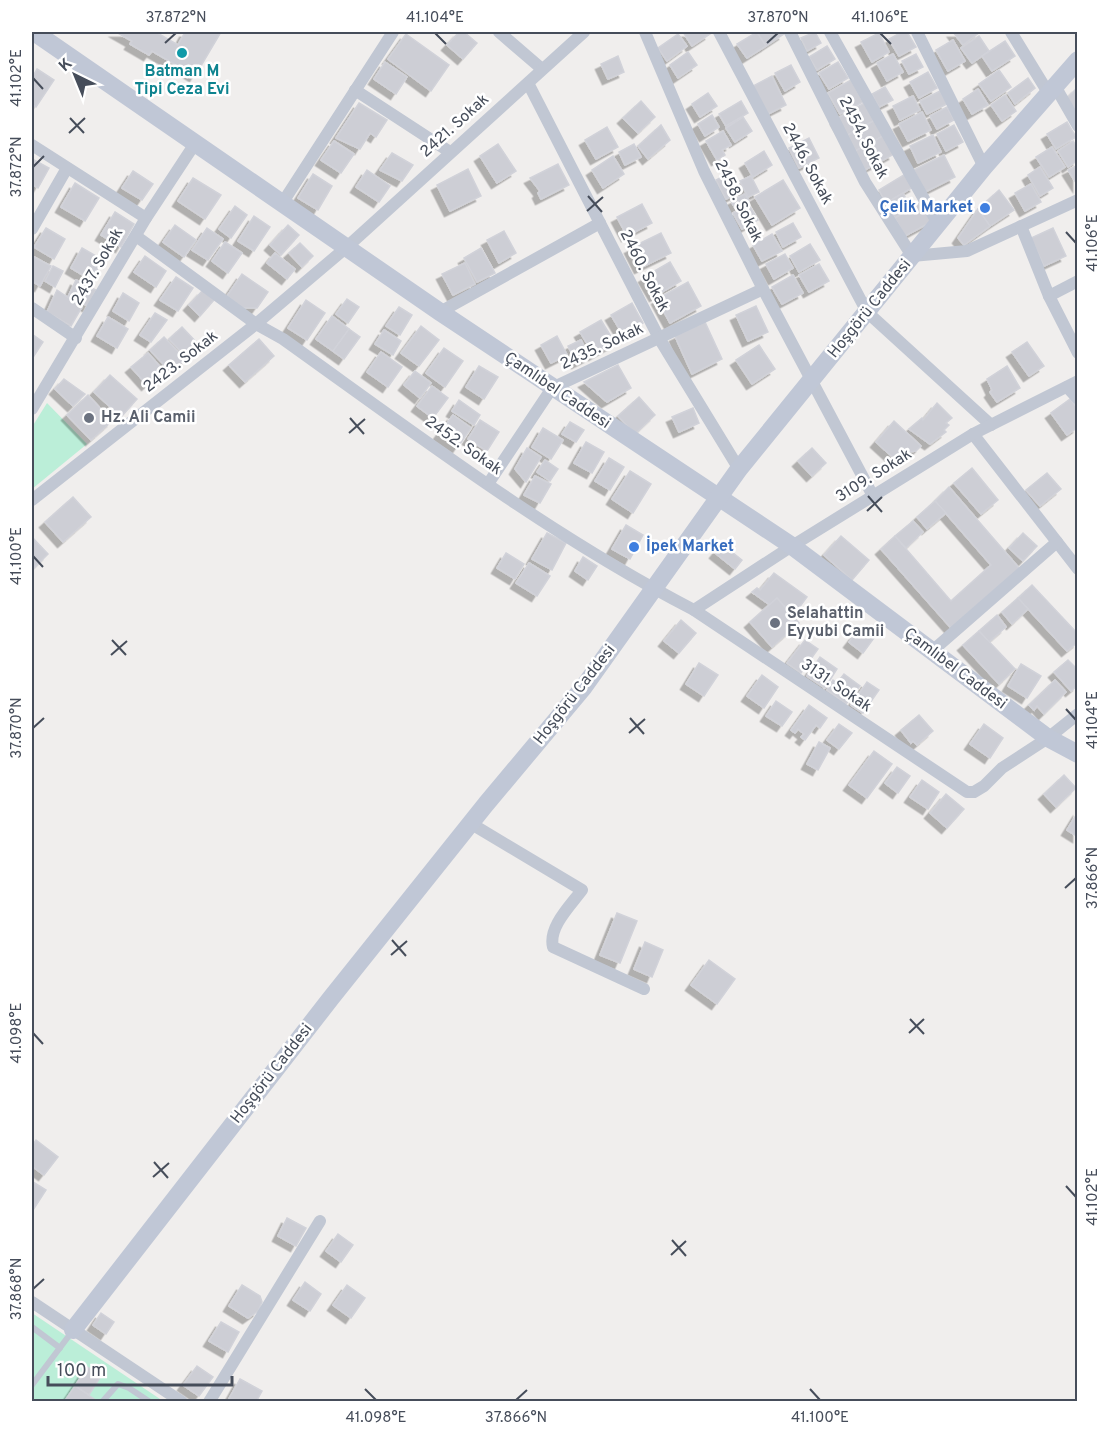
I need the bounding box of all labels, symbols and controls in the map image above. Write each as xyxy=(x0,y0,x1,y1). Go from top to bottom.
text: 37.872°N xyxy=(145,9,207,28)
text: 41.104°E xyxy=(406,9,464,28)
text: 37.870°N xyxy=(747,9,809,28)
text: 41.106°E xyxy=(851,9,909,28)
north arrow xyxy=(45,45,105,105)
marker: Batman M Tipi Ceza Evi xyxy=(175,46,189,60)
text: 41.102°E xyxy=(8,49,27,107)
text: K xyxy=(55,54,77,77)
place label: Batman M Tipi Ceza Evi xyxy=(134,62,230,100)
street label: 2421. Sokak xyxy=(416,90,494,162)
street label: 2454. Sokak xyxy=(834,93,892,183)
street label: 2446. Sokak xyxy=(777,120,837,208)
text: 37.872°N xyxy=(8,136,27,198)
street label: 2458. Sokak xyxy=(709,156,767,246)
place label: Çelik Market xyxy=(880,198,973,218)
marker: Çelik Market xyxy=(978,201,992,215)
text: 41.106°E xyxy=(1084,214,1103,272)
street label: 2437. Sokak xyxy=(68,225,128,309)
street label: 2460. Sokak xyxy=(615,226,673,316)
street label: Hoşgörü Caddesi xyxy=(824,255,916,363)
street label: 2435. Sokak xyxy=(557,319,647,375)
street label: 2423. Sokak xyxy=(140,327,222,397)
street label: Çamlıbel Caddesi xyxy=(500,348,614,434)
place label: Hz. Ali Camii xyxy=(101,408,195,428)
marker: Hz. Ali Camii xyxy=(82,411,96,425)
street label: 2452. Sokak xyxy=(420,412,506,480)
street label: 3109. Sokak xyxy=(832,445,916,507)
text: 41.100°E xyxy=(8,527,27,585)
place label: İpek Market xyxy=(646,535,734,557)
marker: İpek Market xyxy=(627,540,641,554)
place label: Selahattin Eyyubi Camii xyxy=(787,604,884,642)
marker: Selahattin Eyyubi Camii xyxy=(768,616,782,630)
street label: Çamlıbel Caddesi xyxy=(900,624,1010,714)
street label: Hoşgörü Caddesi xyxy=(530,641,620,749)
street label: 3131. Sokak xyxy=(797,655,875,717)
text: 41.104°E xyxy=(1084,691,1103,749)
text: 37.870°N xyxy=(8,697,27,759)
text: 37.866°N xyxy=(1084,847,1103,909)
text: 41.098°E xyxy=(8,1002,27,1064)
street label: Hoşgörü Caddesi xyxy=(227,1020,317,1128)
text: 41.102°E xyxy=(1084,1168,1103,1226)
text: 37.868°N xyxy=(8,1258,27,1320)
scale bar xyxy=(48,1349,232,1387)
text: 100 m xyxy=(57,1360,106,1383)
text: 41.098°E xyxy=(345,1409,407,1428)
text: 37.866°N xyxy=(485,1409,547,1428)
text: 41.100°E xyxy=(791,1409,849,1428)

